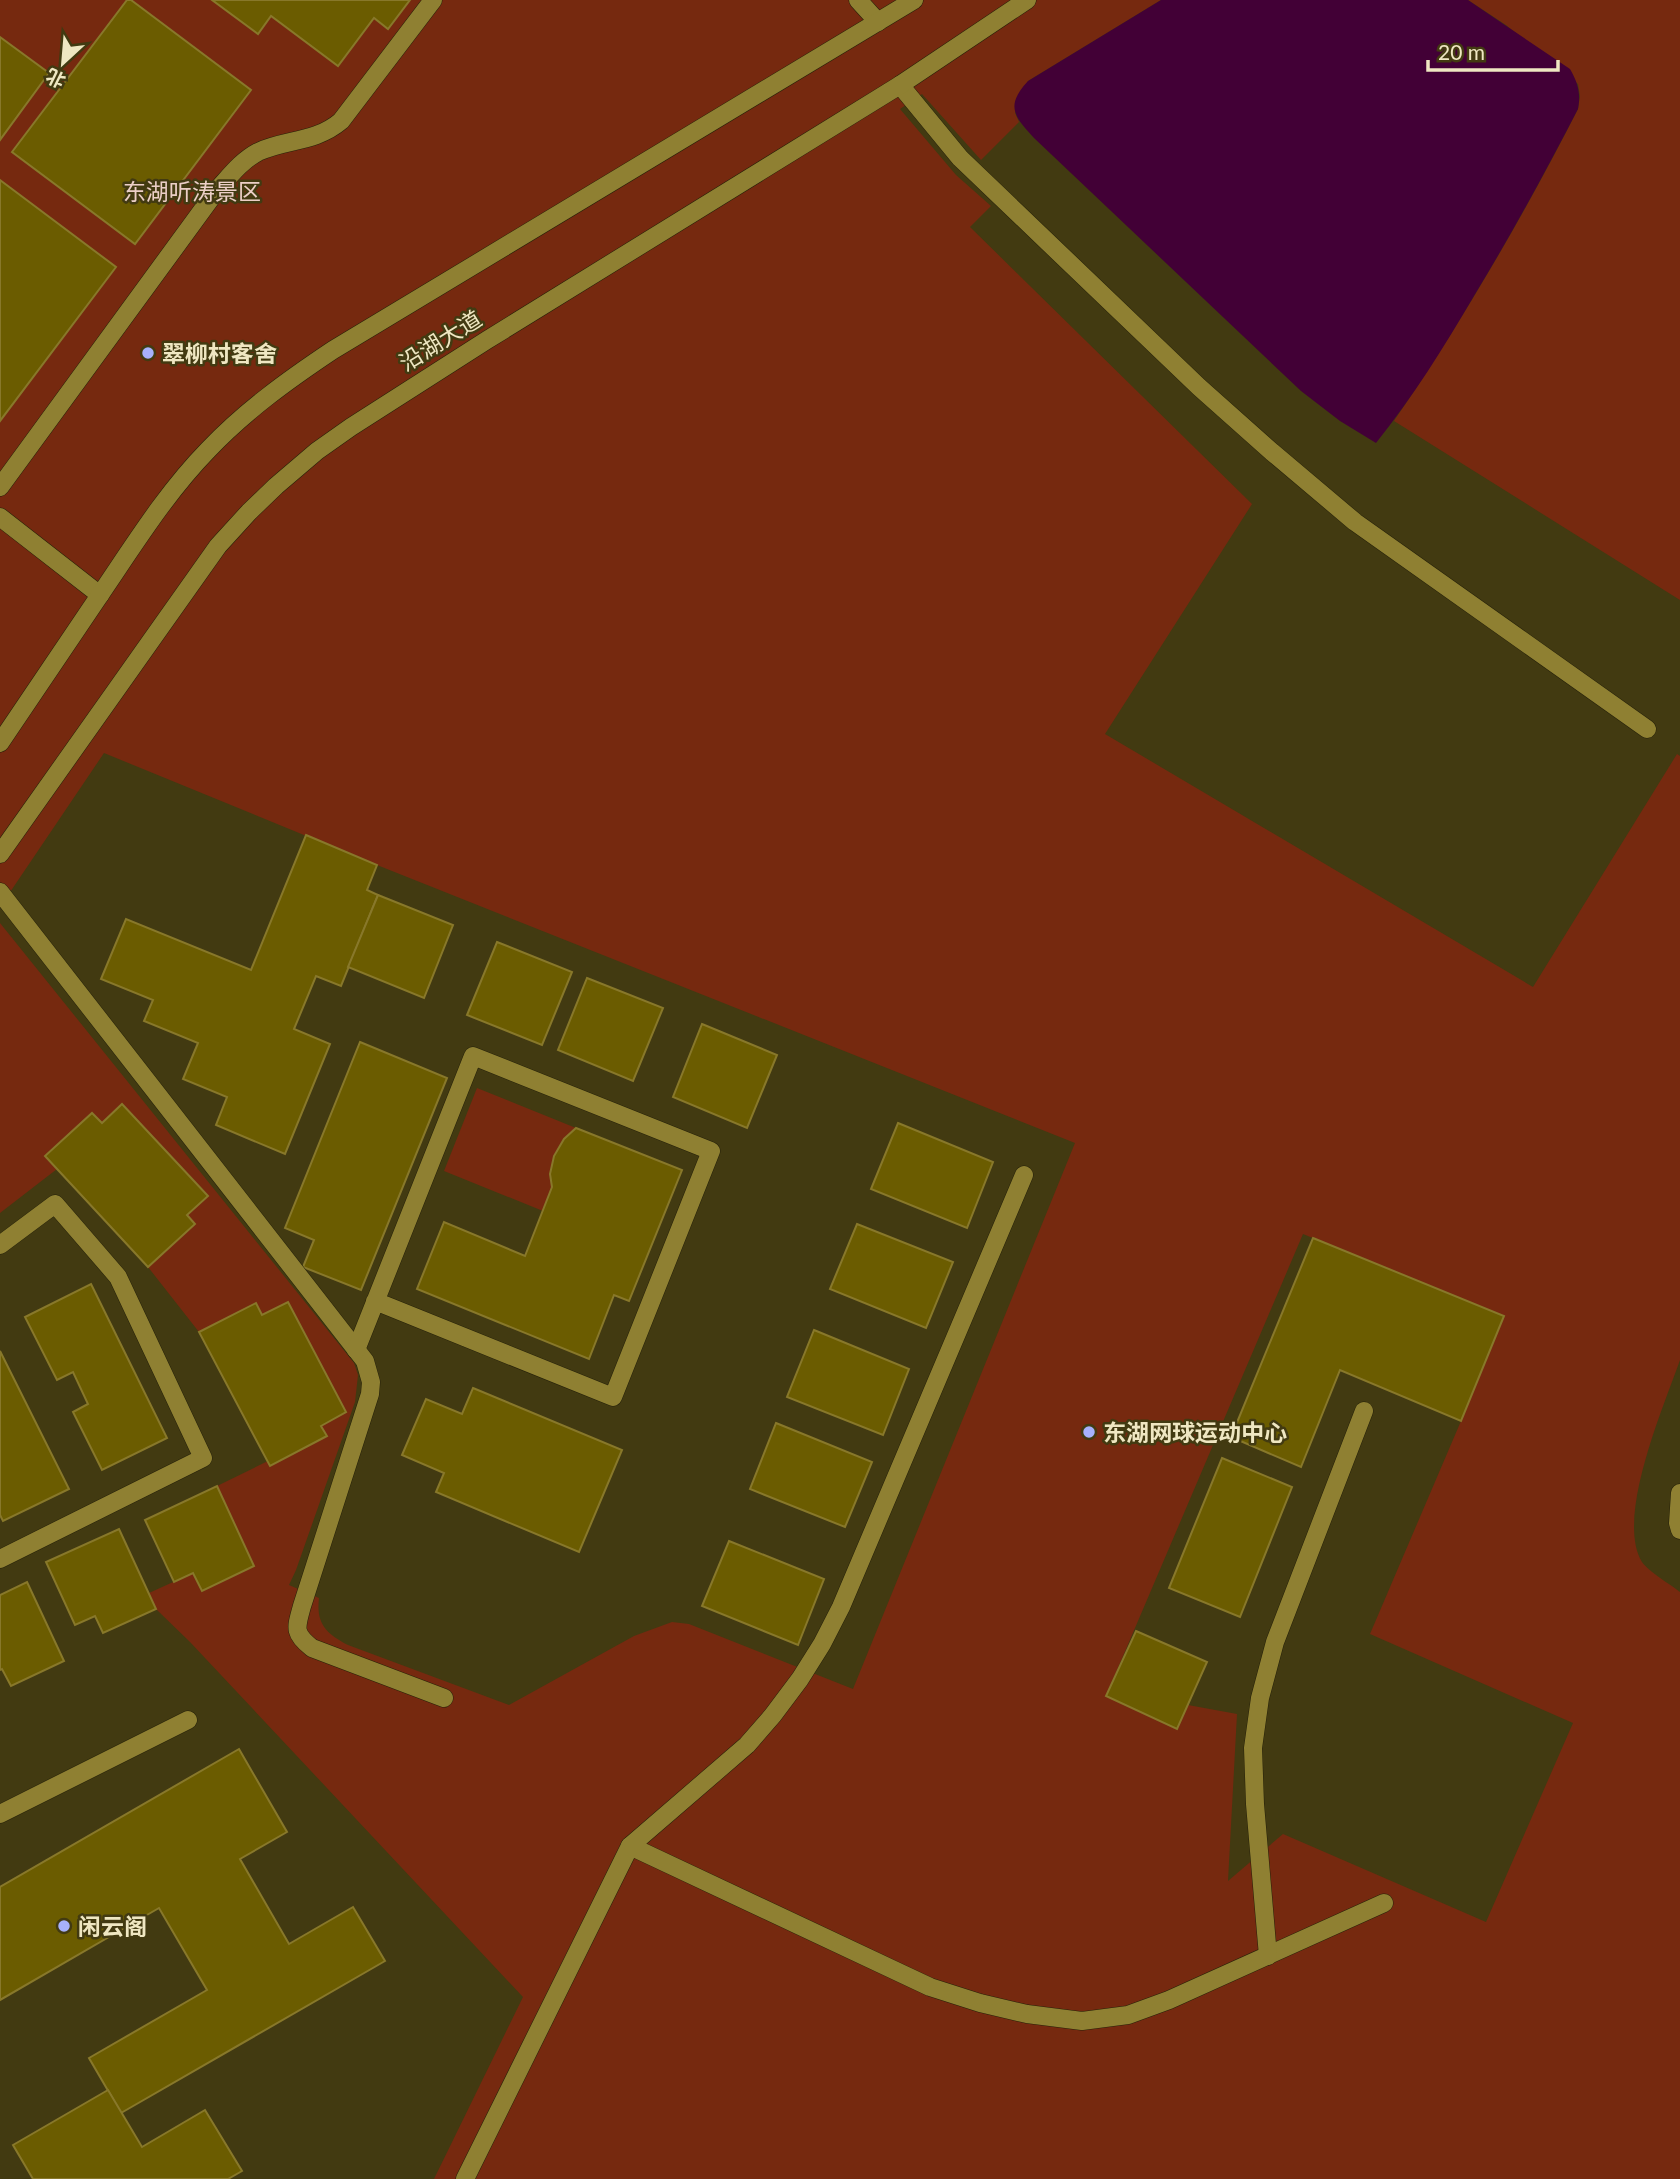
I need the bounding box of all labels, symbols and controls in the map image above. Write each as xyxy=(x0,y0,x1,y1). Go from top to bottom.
north arrow xyxy=(28,28,98,98)
scale bar xyxy=(1428,28,1558,72)
text: 20 m xyxy=(1438,39,1485,64)
text: 北 xyxy=(42,64,69,93)
park label: 东湖听涛景区 xyxy=(123,177,261,205)
street label: 沿湖大道 xyxy=(394,304,486,376)
place label: 翠柳村客舍 xyxy=(162,339,277,367)
marker: 翠柳村客舍 xyxy=(140,345,156,361)
place label: 东湖网球运动中心 xyxy=(1103,1418,1287,1446)
marker: 东湖网球运动中心 xyxy=(1081,1424,1097,1440)
place label: 闲云阁 xyxy=(78,1912,147,1940)
marker: 闲云阁 xyxy=(56,1918,72,1934)

